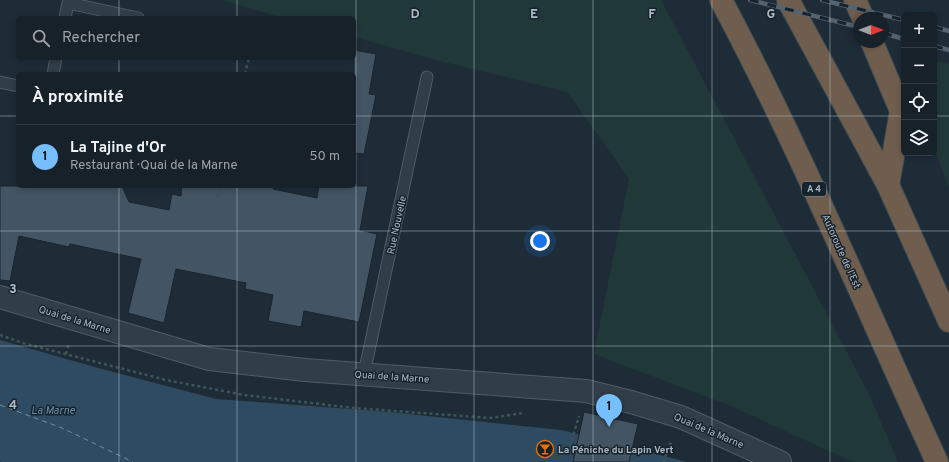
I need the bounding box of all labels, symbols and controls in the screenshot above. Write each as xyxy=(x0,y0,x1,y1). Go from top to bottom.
text: D xyxy=(410,7,420,23)
text: E xyxy=(530,7,538,23)
text: F xyxy=(648,7,656,23)
text: G xyxy=(767,7,776,23)
north arrow xyxy=(853,12,889,48)
map controls xyxy=(901,12,937,156)
button: + xyxy=(901,12,937,48)
search box xyxy=(16,16,356,60)
icon: search xyxy=(30,27,52,49)
text: Rechercher xyxy=(62,29,140,48)
button: − xyxy=(901,48,937,84)
button: locate xyxy=(901,84,937,120)
text: À proximité xyxy=(32,87,124,109)
button: layers xyxy=(901,120,937,156)
text: La Tajine d'Or xyxy=(70,139,166,158)
text: 1 xyxy=(42,149,48,165)
text: 50 m xyxy=(310,149,340,165)
text: Restaurant · Quai de la Marne xyxy=(70,158,237,174)
road number: A 4 xyxy=(802,182,826,196)
street label: Rue Nouvelle xyxy=(385,195,410,256)
street label: Autoroute de l’Est xyxy=(818,212,863,291)
your location xyxy=(530,231,550,251)
text: 3 xyxy=(9,282,17,298)
street label: Quai de la Marne xyxy=(37,303,112,338)
street label: Quai de la Marne xyxy=(354,368,430,387)
pin: 1 xyxy=(596,394,622,427)
text: 4 xyxy=(9,398,17,414)
water label: La Marne xyxy=(31,404,75,418)
street label: Quai de la Marne xyxy=(671,411,745,452)
bar icon: La Péniche du Lapin Vert xyxy=(535,439,555,459)
place label: La Péniche du Lapin Vert xyxy=(558,444,674,457)

